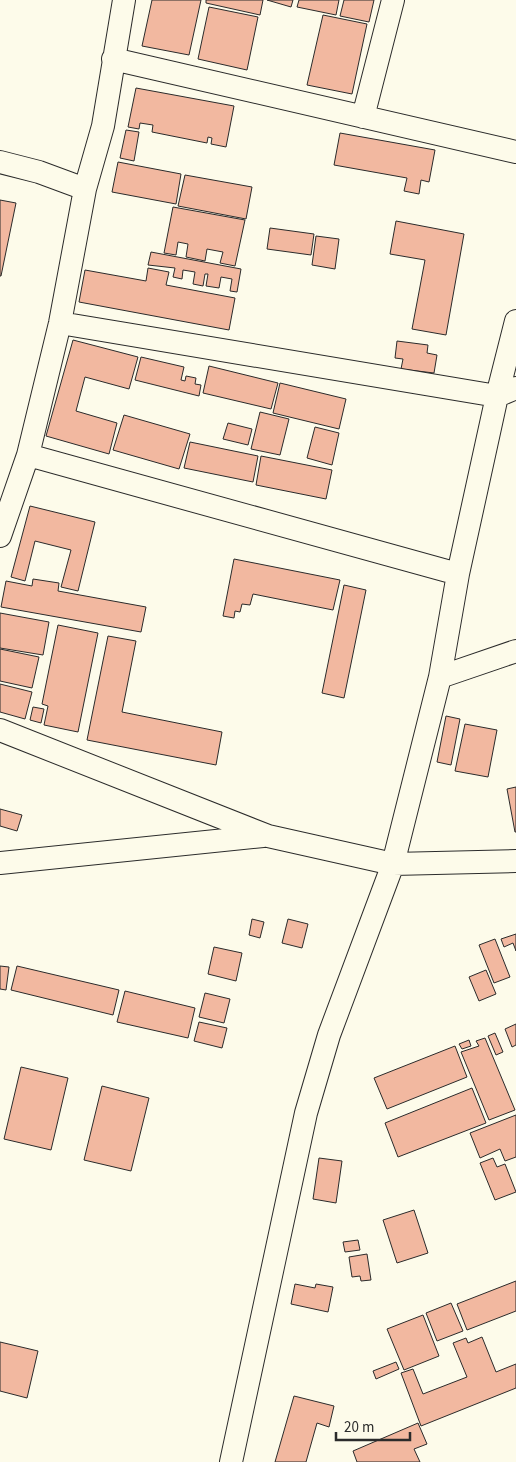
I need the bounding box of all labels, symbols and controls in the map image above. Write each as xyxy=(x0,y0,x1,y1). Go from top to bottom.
scale bar xyxy=(336,1410,410,1442)
text: 20 m xyxy=(344,1417,374,1438)

